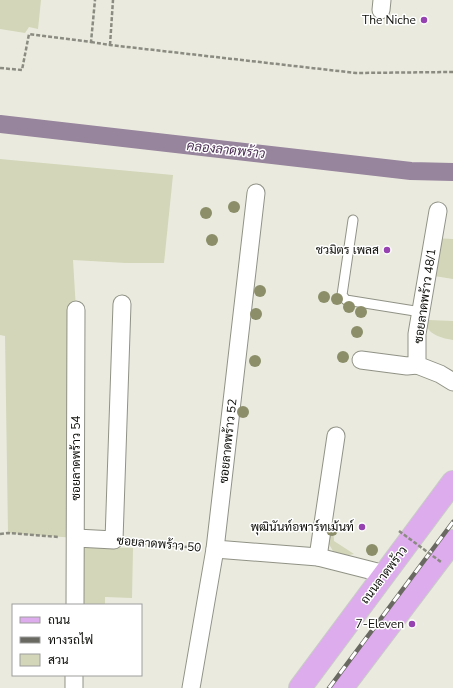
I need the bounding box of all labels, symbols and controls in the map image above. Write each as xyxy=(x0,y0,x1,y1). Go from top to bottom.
place label: The Niche xyxy=(362,12,416,28)
marker: The Niche xyxy=(419,15,429,25)
water label: คลองลาดพร้าว xyxy=(186,137,267,163)
place label: ชวมิตร เพลส xyxy=(316,242,379,258)
marker: ชวมิตร เพลส xyxy=(382,245,392,255)
street label: ซอยลาดพร้าว 48/1 xyxy=(410,248,440,344)
street label: ซอยลาดพร้าว 52 xyxy=(216,398,240,484)
street label: ซอยลาดพร้าว 54 xyxy=(68,415,84,501)
place label: พุฒินันท์อพาร์ทเม้นท์ xyxy=(250,519,354,536)
marker: พุฒินันท์อพาร์ทเม้นท์ xyxy=(357,522,367,532)
street label: ซอยลาดพร้าว 50 xyxy=(116,532,202,556)
street label: ถนนลาดพร้าว xyxy=(357,543,411,607)
legend xyxy=(12,604,142,676)
text: ถนน xyxy=(48,612,71,628)
place label: 7-Eleven xyxy=(356,616,404,632)
marker: 7-Eleven xyxy=(407,619,417,629)
text: ทางรถไฟ xyxy=(48,632,93,648)
text: สวน xyxy=(48,652,69,668)

